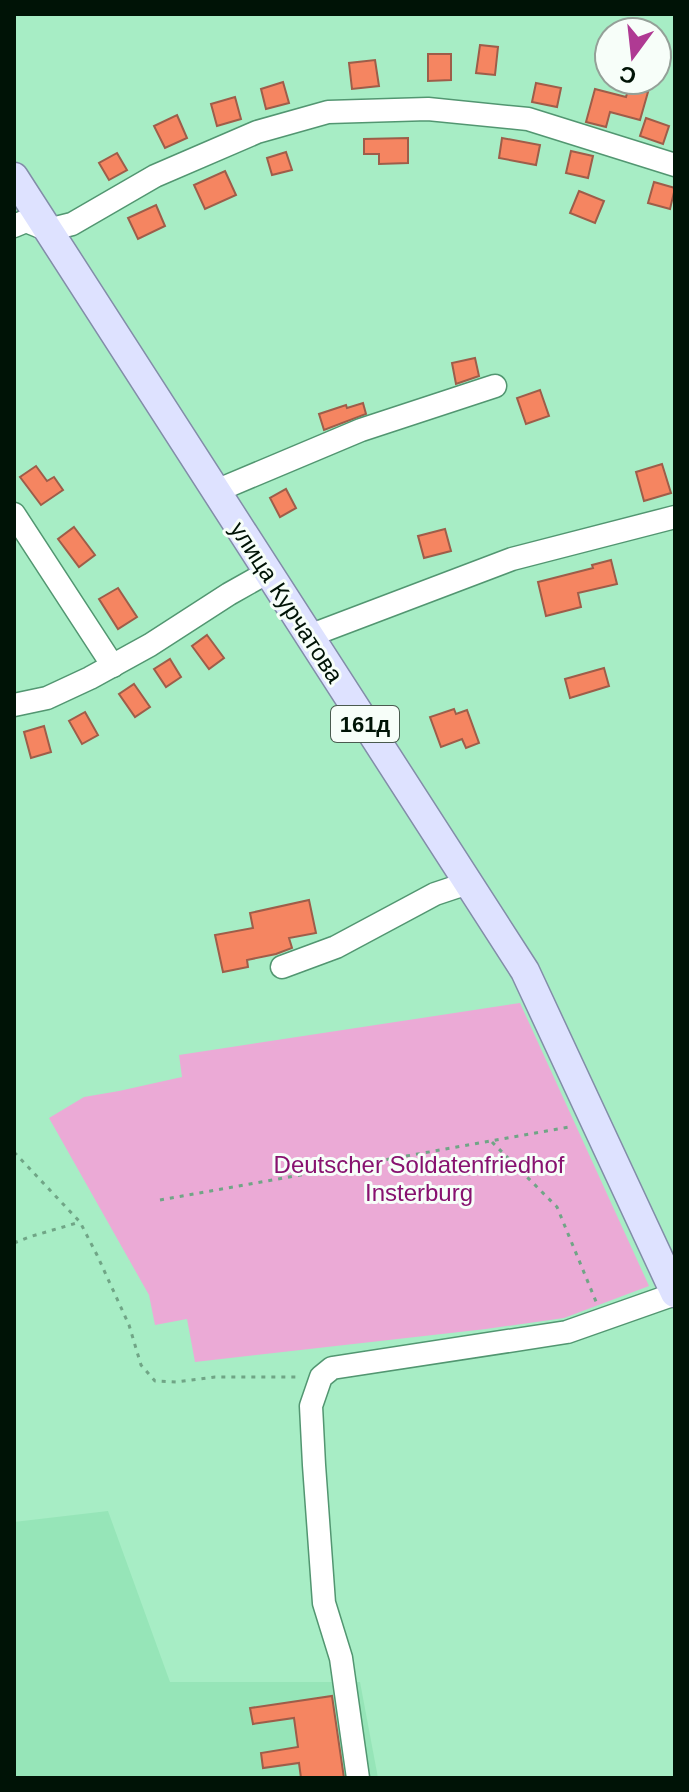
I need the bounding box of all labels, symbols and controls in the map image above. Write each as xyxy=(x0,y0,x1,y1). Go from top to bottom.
north arrow xyxy=(593,16,673,96)
text: С xyxy=(617,61,639,89)
street label: улица Курчатова xyxy=(225,516,349,688)
road number: 161д xyxy=(331,706,399,742)
park label: Deutscher Soldatenfriedhof Insterburg xyxy=(274,1151,565,1206)

